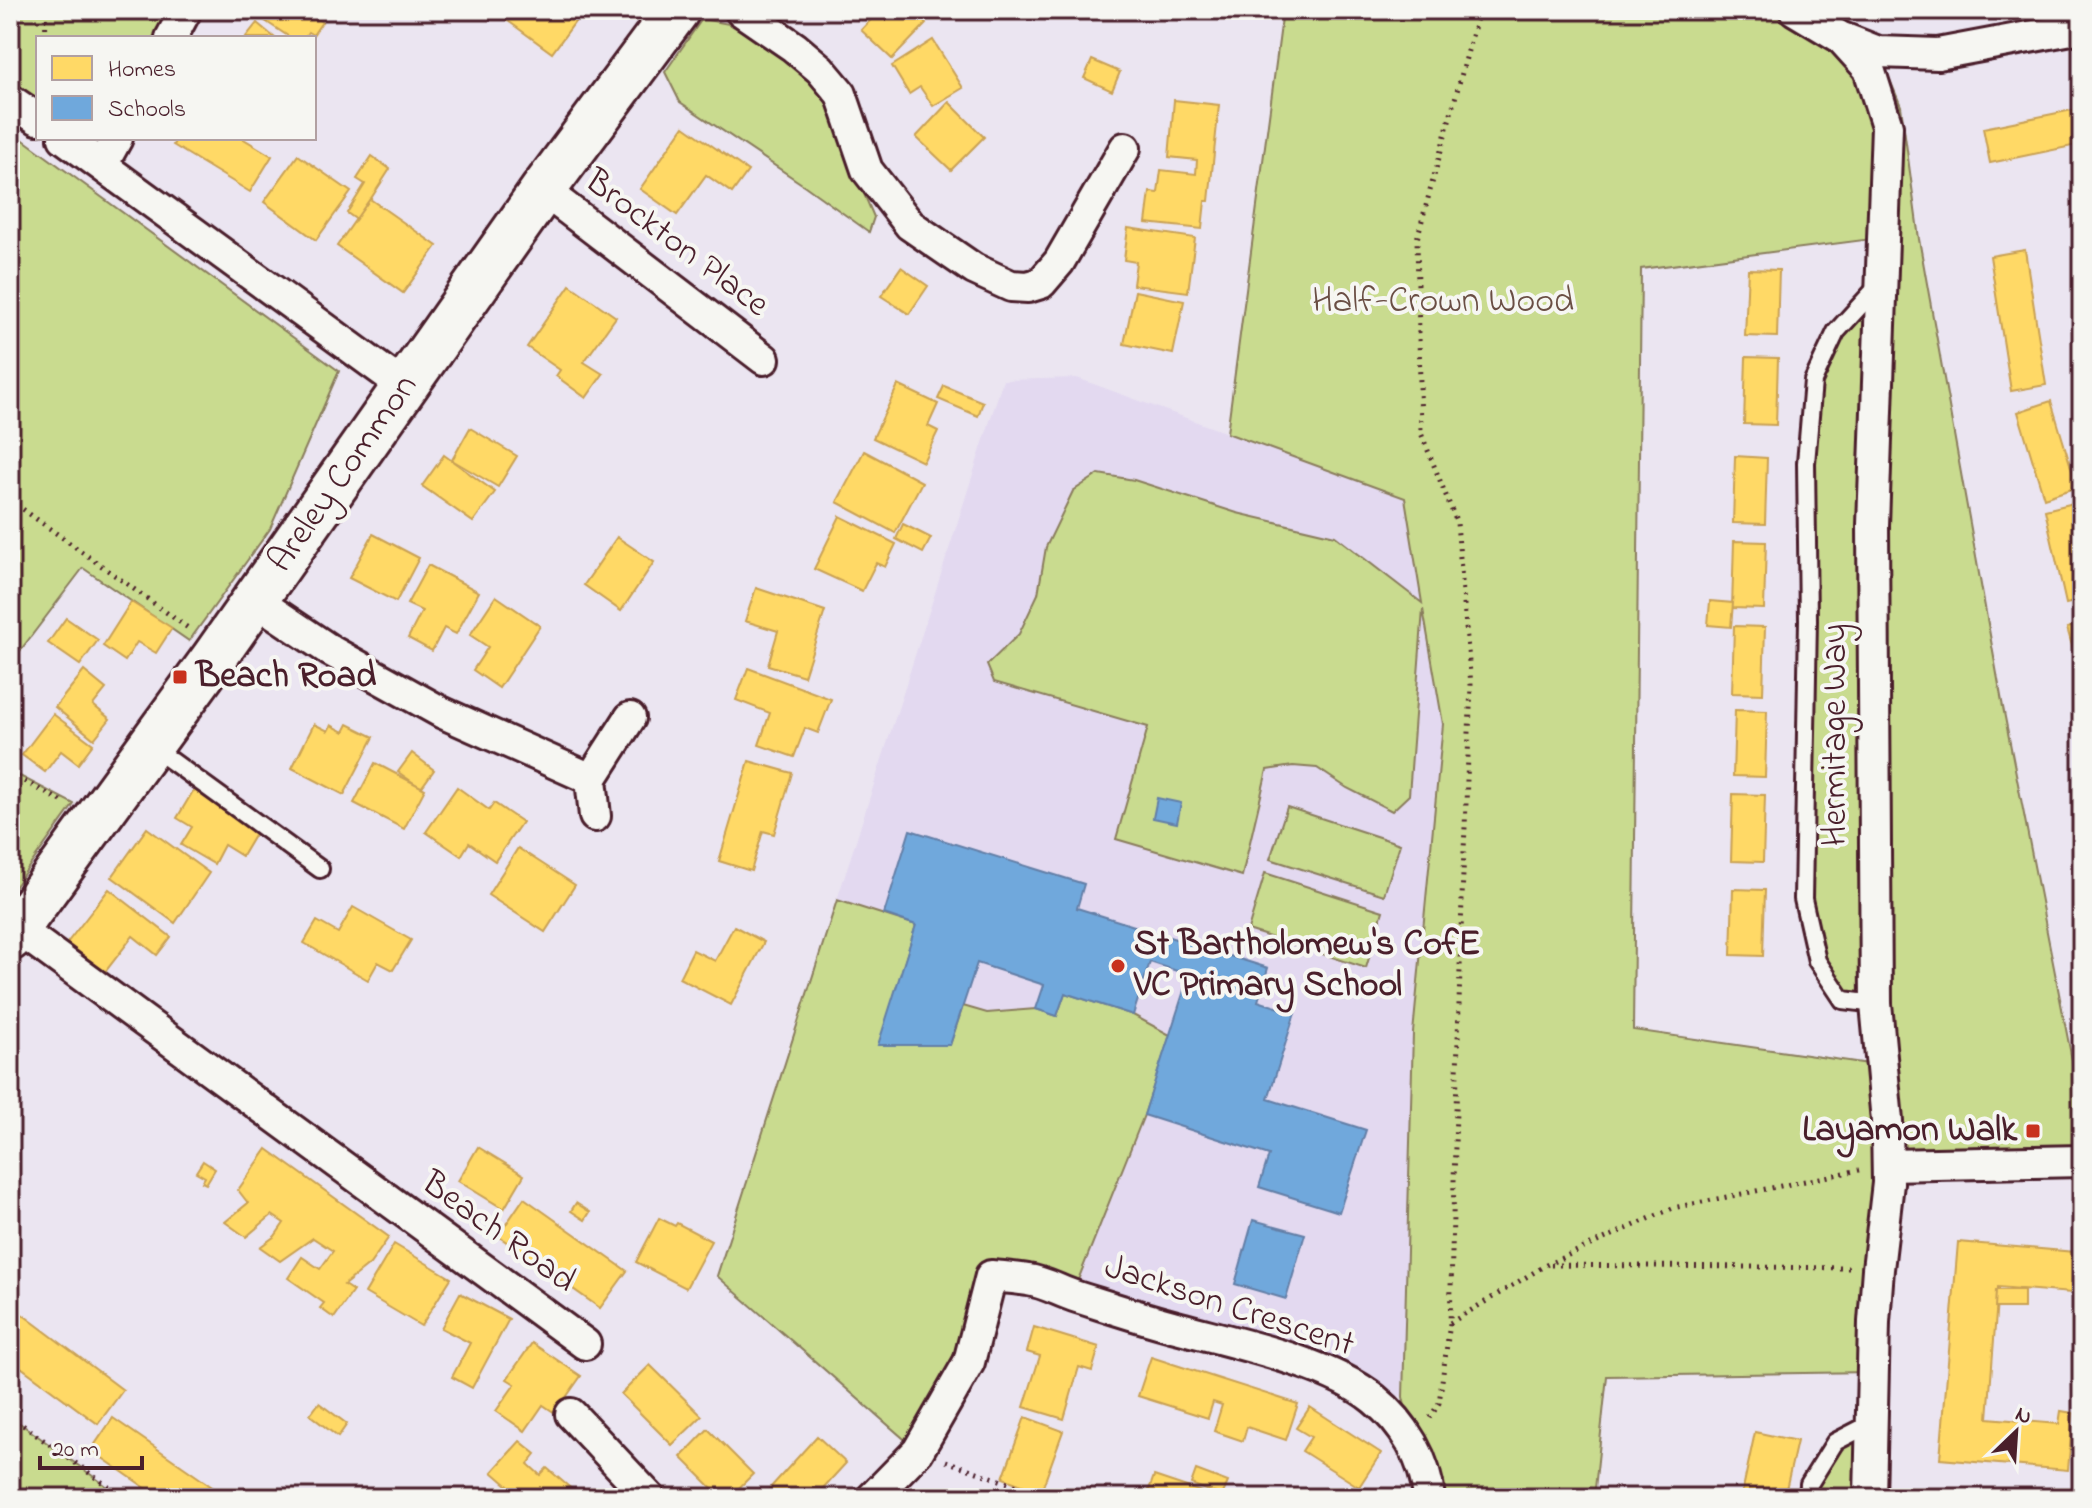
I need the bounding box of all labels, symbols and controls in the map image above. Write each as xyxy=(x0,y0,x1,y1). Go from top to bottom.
legend xyxy=(36,36,316,140)
text: Homes xyxy=(108,53,176,88)
text: Schools xyxy=(108,93,186,128)
street label: Brockton Place xyxy=(572,156,780,332)
park label: Half-Crown Wood xyxy=(1312,276,1574,329)
street label: Areley Common xyxy=(256,364,432,584)
street label: Hermitage Way xyxy=(1810,624,1863,846)
place label: Beach Road xyxy=(194,651,377,704)
marker: Beach Road xyxy=(171,668,189,686)
place label: St Bartholomew's CofE VC Primary School xyxy=(1133,919,1480,1013)
marker: St Bartholomew's CofE VC Primary School xyxy=(1109,957,1127,975)
place label: Layamon Walk xyxy=(1802,1105,2018,1158)
marker: Layamon Walk xyxy=(2024,1122,2042,1140)
street label: Beach Road xyxy=(409,1158,586,1307)
street label: Jackson Crescent xyxy=(1097,1242,1361,1372)
north arrow xyxy=(1976,1392,2056,1472)
text: N xyxy=(2010,1399,2037,1434)
scale bar xyxy=(40,1420,142,1470)
text: 20 m xyxy=(52,1433,99,1468)

